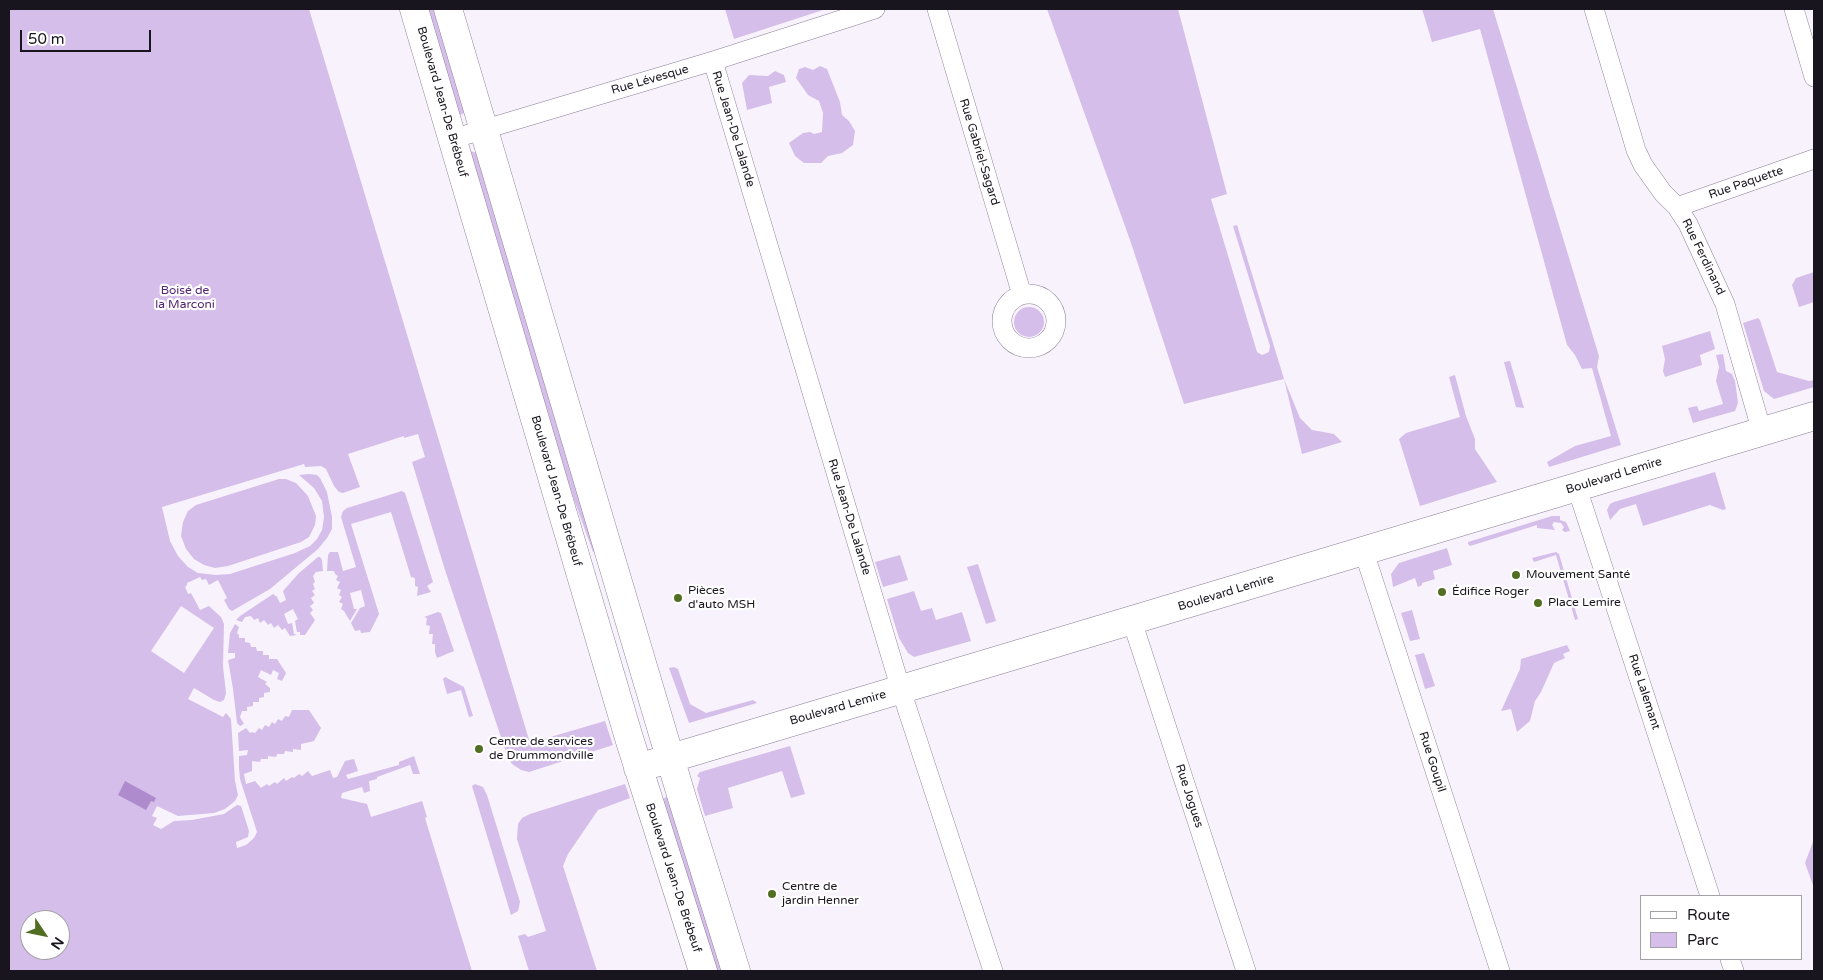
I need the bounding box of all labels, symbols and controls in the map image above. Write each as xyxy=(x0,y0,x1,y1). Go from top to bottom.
scale bar xyxy=(22,20,154,52)
street label: Boulevard Jean-De Brébeuf xyxy=(414,25,470,179)
text: 50 m xyxy=(28,30,65,48)
street label: Rue Lévesque xyxy=(610,62,690,98)
street label: Rue Jean-De Lalande xyxy=(708,69,758,189)
street label: Rue Gabriel-Sagard xyxy=(956,97,1002,207)
street label: Rue Paquette xyxy=(1707,164,1785,202)
street label: Rue Ferdinand xyxy=(1678,216,1728,298)
park label: Boisé de la Marconi xyxy=(155,284,215,312)
street label: Boulevard Jean-De Brébeuf xyxy=(528,414,584,568)
street label: Boulevard Lemire xyxy=(1564,455,1664,497)
street label: Rue Jean-De Lalande xyxy=(824,457,874,577)
place label: Mouvement Santé xyxy=(1526,568,1630,582)
marker: Mouvement Santé xyxy=(1510,569,1522,581)
street label: Boulevard Lemire xyxy=(1176,572,1276,614)
place label: Pièces d'auto MSH xyxy=(688,584,755,612)
place label: Édifice Roger xyxy=(1452,585,1529,599)
marker: Édifice Roger xyxy=(1436,586,1448,598)
marker: Pièces d'auto MSH xyxy=(672,592,684,604)
place label: Place Lemire xyxy=(1548,596,1621,610)
marker: Place Lemire xyxy=(1532,597,1544,609)
street label: Rue Lalemant xyxy=(1625,652,1663,732)
street label: Boulevard Lemire xyxy=(788,687,888,729)
street label: Rue Goupil xyxy=(1415,730,1449,794)
place label: Centre de services de Drummondville xyxy=(489,735,594,763)
marker: Centre de services de Drummondville xyxy=(473,743,485,755)
street label: Rue Jogues xyxy=(1172,762,1206,830)
street label: Boulevard Jean-De Brébeuf xyxy=(642,801,704,955)
place label: Centre de jardin Henner xyxy=(782,880,859,908)
marker: Centre de jardin Henner xyxy=(766,888,778,900)
legend xyxy=(1640,895,1803,960)
text: Route xyxy=(1687,906,1730,924)
north arrow xyxy=(20,910,70,960)
text: Parc xyxy=(1687,931,1719,949)
text: N xyxy=(47,934,67,953)

